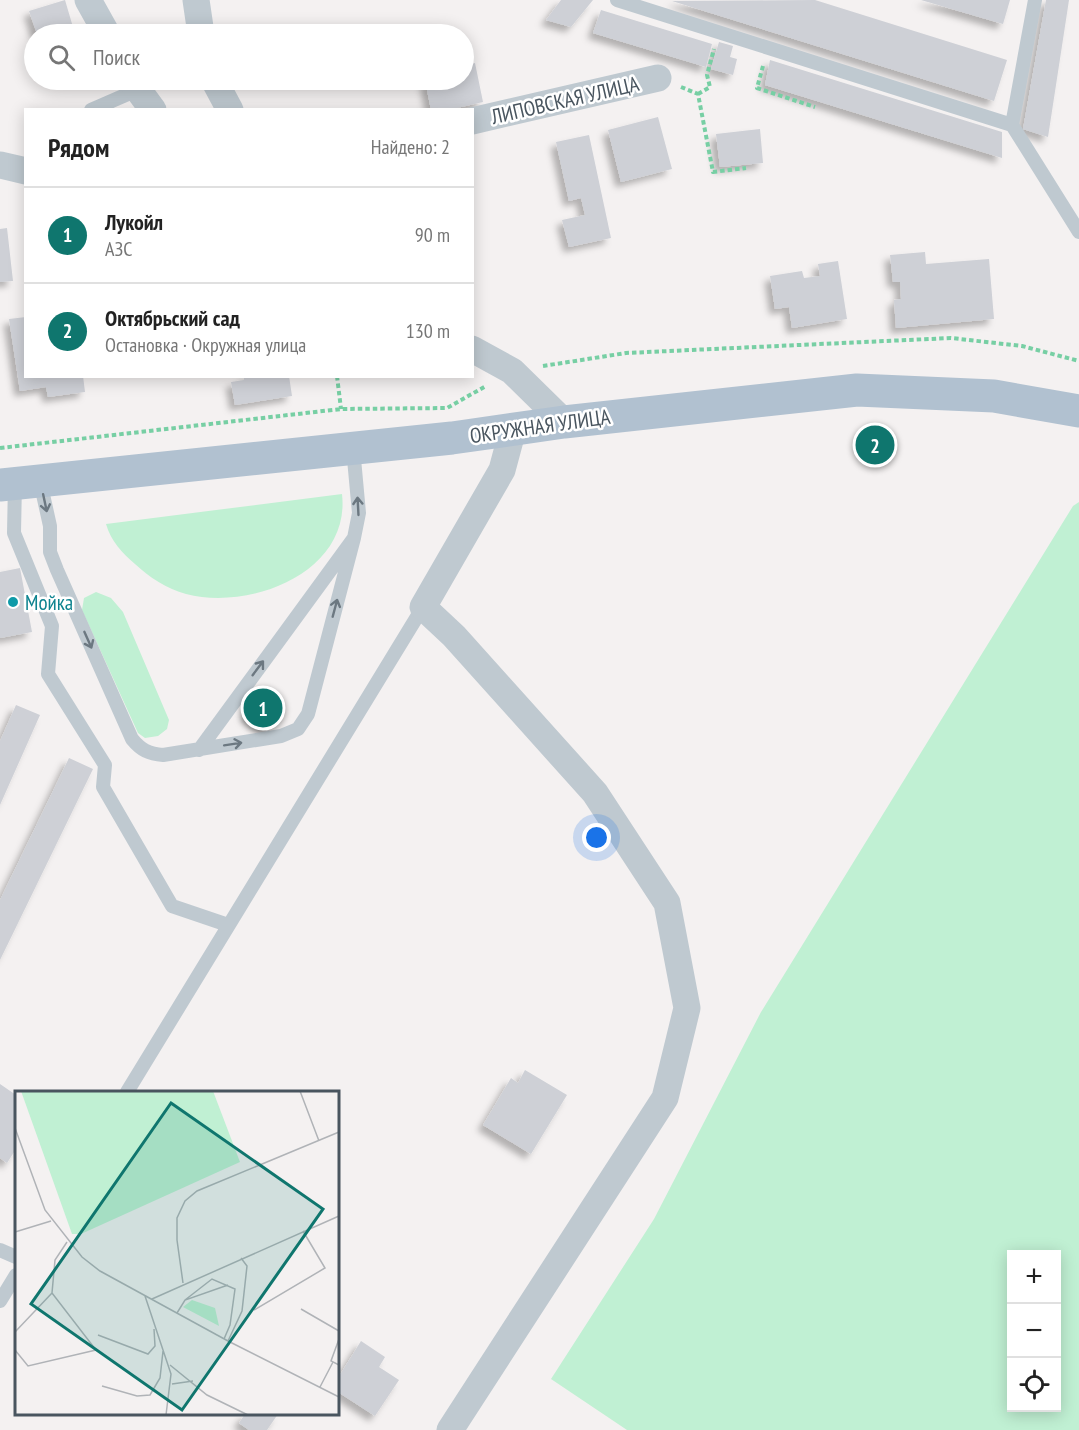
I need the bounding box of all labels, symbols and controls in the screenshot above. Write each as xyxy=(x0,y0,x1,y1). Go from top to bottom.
search box xyxy=(24,24,474,90)
icon: search xyxy=(45,41,78,74)
text: Поиск xyxy=(93,43,140,71)
street label: ЛИПОВСКАЯ УЛИЦА xyxy=(488,70,642,130)
text: Рядом xyxy=(48,131,109,164)
text: Найдено: 2 xyxy=(371,134,450,160)
text: Лукойл xyxy=(105,208,163,236)
text: 1 xyxy=(63,222,72,248)
text: 90 m xyxy=(415,222,450,248)
text: АЗС xyxy=(105,236,132,262)
text: Октябрьский сад xyxy=(105,304,240,332)
text: 2 xyxy=(63,318,72,344)
text: 130 m xyxy=(406,318,450,344)
text: Остановка · Окружная улица xyxy=(105,332,306,358)
street label: ОКРУЖНАЯ УЛИЦА xyxy=(468,403,612,449)
pin: 2 xyxy=(856,422,894,468)
one-way arrow xyxy=(40,493,51,513)
one-way arrow xyxy=(352,496,363,516)
place label: Мойка xyxy=(25,589,73,616)
marker: Мойка xyxy=(6,595,20,609)
one-way arrow xyxy=(330,599,342,618)
one-way arrow xyxy=(83,630,94,649)
one-way arrow xyxy=(251,661,264,677)
pin: 1 xyxy=(244,686,282,730)
one-way arrow xyxy=(222,738,242,749)
your location xyxy=(582,823,611,852)
inset map xyxy=(15,1091,339,1415)
map controls xyxy=(1007,1250,1061,1412)
button: + xyxy=(1007,1250,1061,1304)
button: − xyxy=(1007,1304,1061,1358)
button: locate xyxy=(1007,1358,1061,1412)

